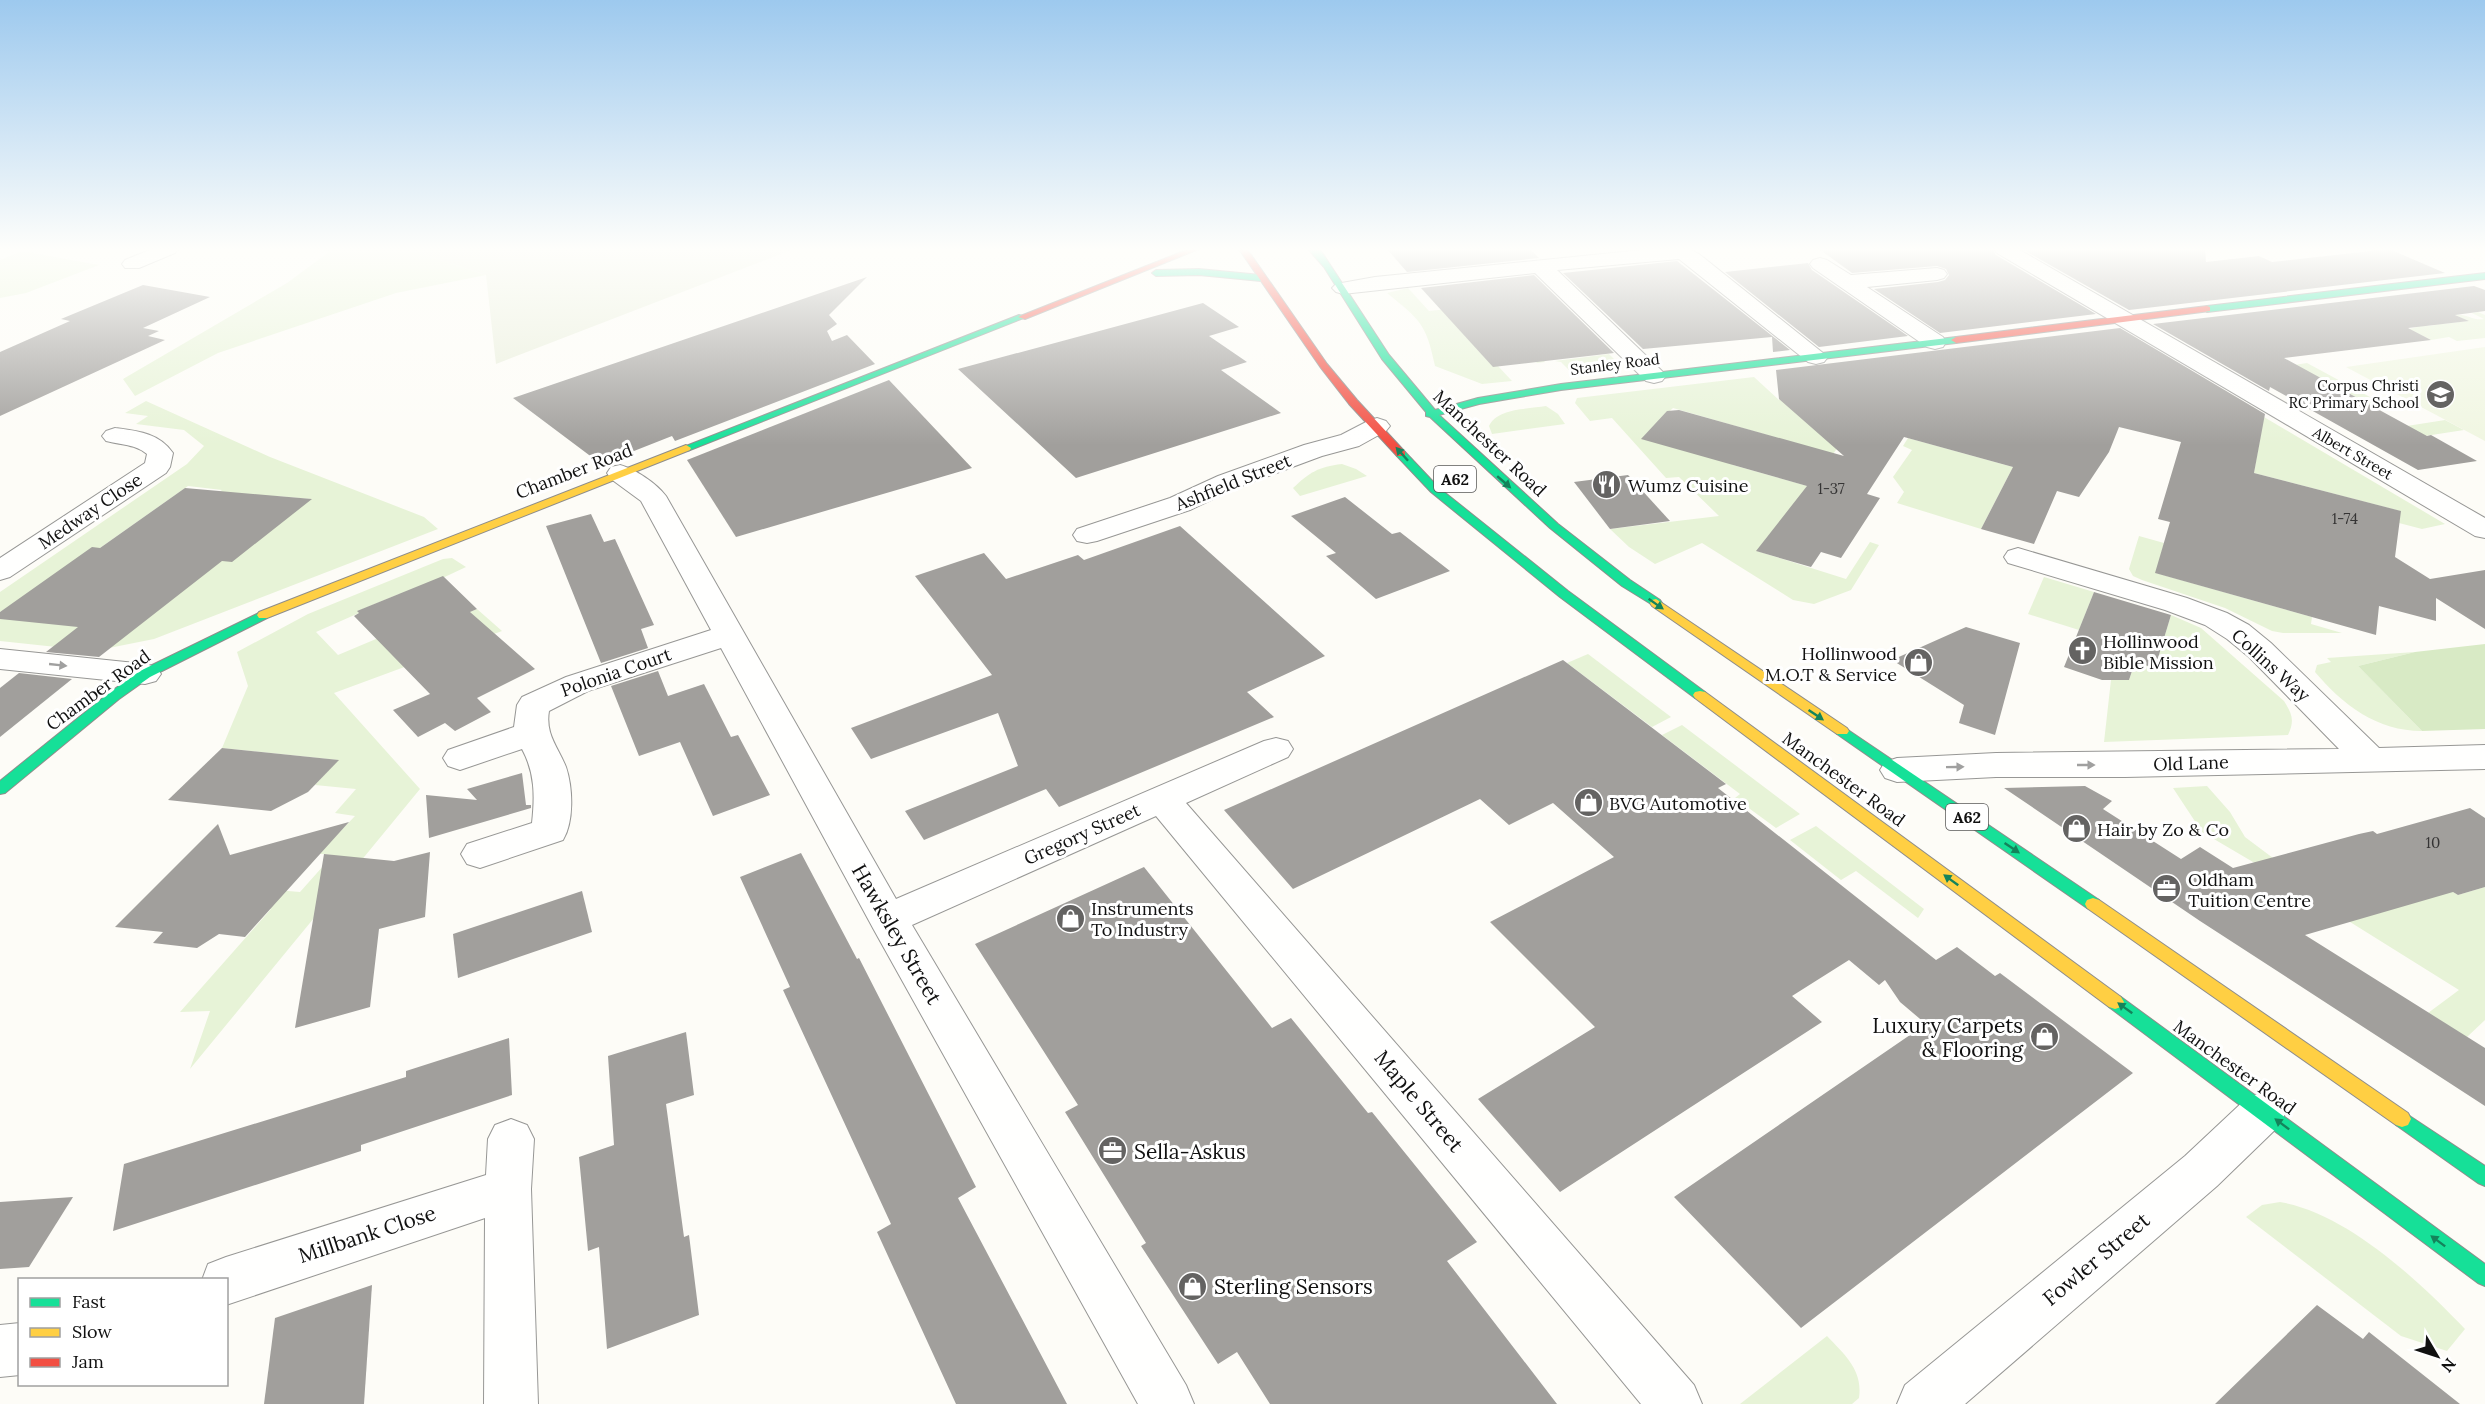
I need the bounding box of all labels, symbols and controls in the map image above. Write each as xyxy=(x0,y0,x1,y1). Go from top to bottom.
street label: Stanley Road xyxy=(1569,349,1661,379)
place label: Corpus Christi RC Primary School xyxy=(2288,376,2419,412)
school or university icon: Corpus Christi RC Primary School xyxy=(2424,378,2456,410)
street label: Manchester Road xyxy=(1429,385,1551,501)
street label: Albert Street xyxy=(2309,422,2397,484)
street label: Chamber Road xyxy=(512,438,636,504)
one-way arrow xyxy=(1395,446,1409,461)
street label: Ashfield Street xyxy=(1171,448,1294,516)
road number: A62 xyxy=(1434,466,1476,492)
street label: Medway Close xyxy=(34,468,147,554)
restaurant icon: Wumz Cuisine xyxy=(1591,469,1623,501)
place label: Wumz Cuisine xyxy=(1628,474,1749,497)
one-way arrow xyxy=(1496,475,1511,488)
house number: 1-37 xyxy=(1817,479,1845,498)
house number: 1-74 xyxy=(2332,509,2358,528)
one-way arrow xyxy=(1648,598,1664,609)
street label: Collins Way xyxy=(2227,624,2315,707)
place label: Hollinwood Bible Mission xyxy=(2103,630,2214,674)
church icon: Hollinwood Bible Mission xyxy=(2066,635,2098,667)
street label: Polonia Court xyxy=(558,642,674,702)
place label: Hollinwood M.O.T & Service xyxy=(1765,642,1897,686)
street label: Chamber Road xyxy=(41,644,155,736)
shop icon: Hollinwood M.O.T & Service xyxy=(1902,647,1934,679)
one-way arrow xyxy=(49,660,68,670)
one-way arrow xyxy=(1808,709,1824,721)
street label: Manchester Road xyxy=(1778,727,1910,831)
street label: Old Lane xyxy=(2153,750,2229,776)
one-way arrow xyxy=(2076,760,2095,770)
one-way arrow xyxy=(1946,762,1965,771)
shop icon: BVG Automotive xyxy=(1572,787,1604,819)
place label: BVG Automotive xyxy=(1609,792,1747,815)
street label: Gregory Street xyxy=(1020,798,1144,870)
road number: A62 xyxy=(1946,804,1988,830)
shop icon: Hair by Zo & Co xyxy=(2060,813,2092,845)
place label: Hair by Zo & Co xyxy=(2097,818,2229,841)
house number: 10 xyxy=(2426,833,2440,852)
one-way arrow xyxy=(2004,842,2020,854)
street label: Hawksley Street xyxy=(846,859,949,1010)
place label: Oldham Tuition Centre xyxy=(2188,868,2311,912)
office icon: Oldham Tuition Centre xyxy=(2151,873,2183,905)
one-way arrow xyxy=(1943,874,1959,886)
place label: Instruments To Industry xyxy=(1091,897,1194,941)
shop icon: Instruments To Industry xyxy=(1054,902,1086,934)
one-way arrow xyxy=(2117,1003,2132,1015)
place label: Luxury Carpets & Flooring xyxy=(1872,1012,2023,1063)
street label: Manchester Road xyxy=(2169,1015,2301,1119)
shop icon: Luxury Carpets & Flooring xyxy=(2028,1021,2060,1053)
street label: Maple Street xyxy=(1369,1045,1470,1158)
one-way arrow xyxy=(2274,1118,2290,1130)
office icon: Sella-Askus xyxy=(1097,1135,1129,1167)
place label: Sella-Askus xyxy=(1134,1138,1246,1165)
street label: Millbank Close xyxy=(295,1199,439,1269)
street label: Fowler Street xyxy=(2037,1206,2156,1312)
one-way arrow xyxy=(2431,1235,2446,1247)
shop icon: Sterling Sensors xyxy=(1177,1270,1209,1302)
place label: Sterling Sensors xyxy=(1214,1273,1373,1300)
legend xyxy=(18,1278,228,1386)
text: Fast xyxy=(72,1290,106,1313)
text: Slow xyxy=(72,1320,112,1343)
north arrow xyxy=(2407,1326,2467,1386)
text: Jam xyxy=(71,1350,104,1373)
text: N xyxy=(2437,1354,2460,1377)

